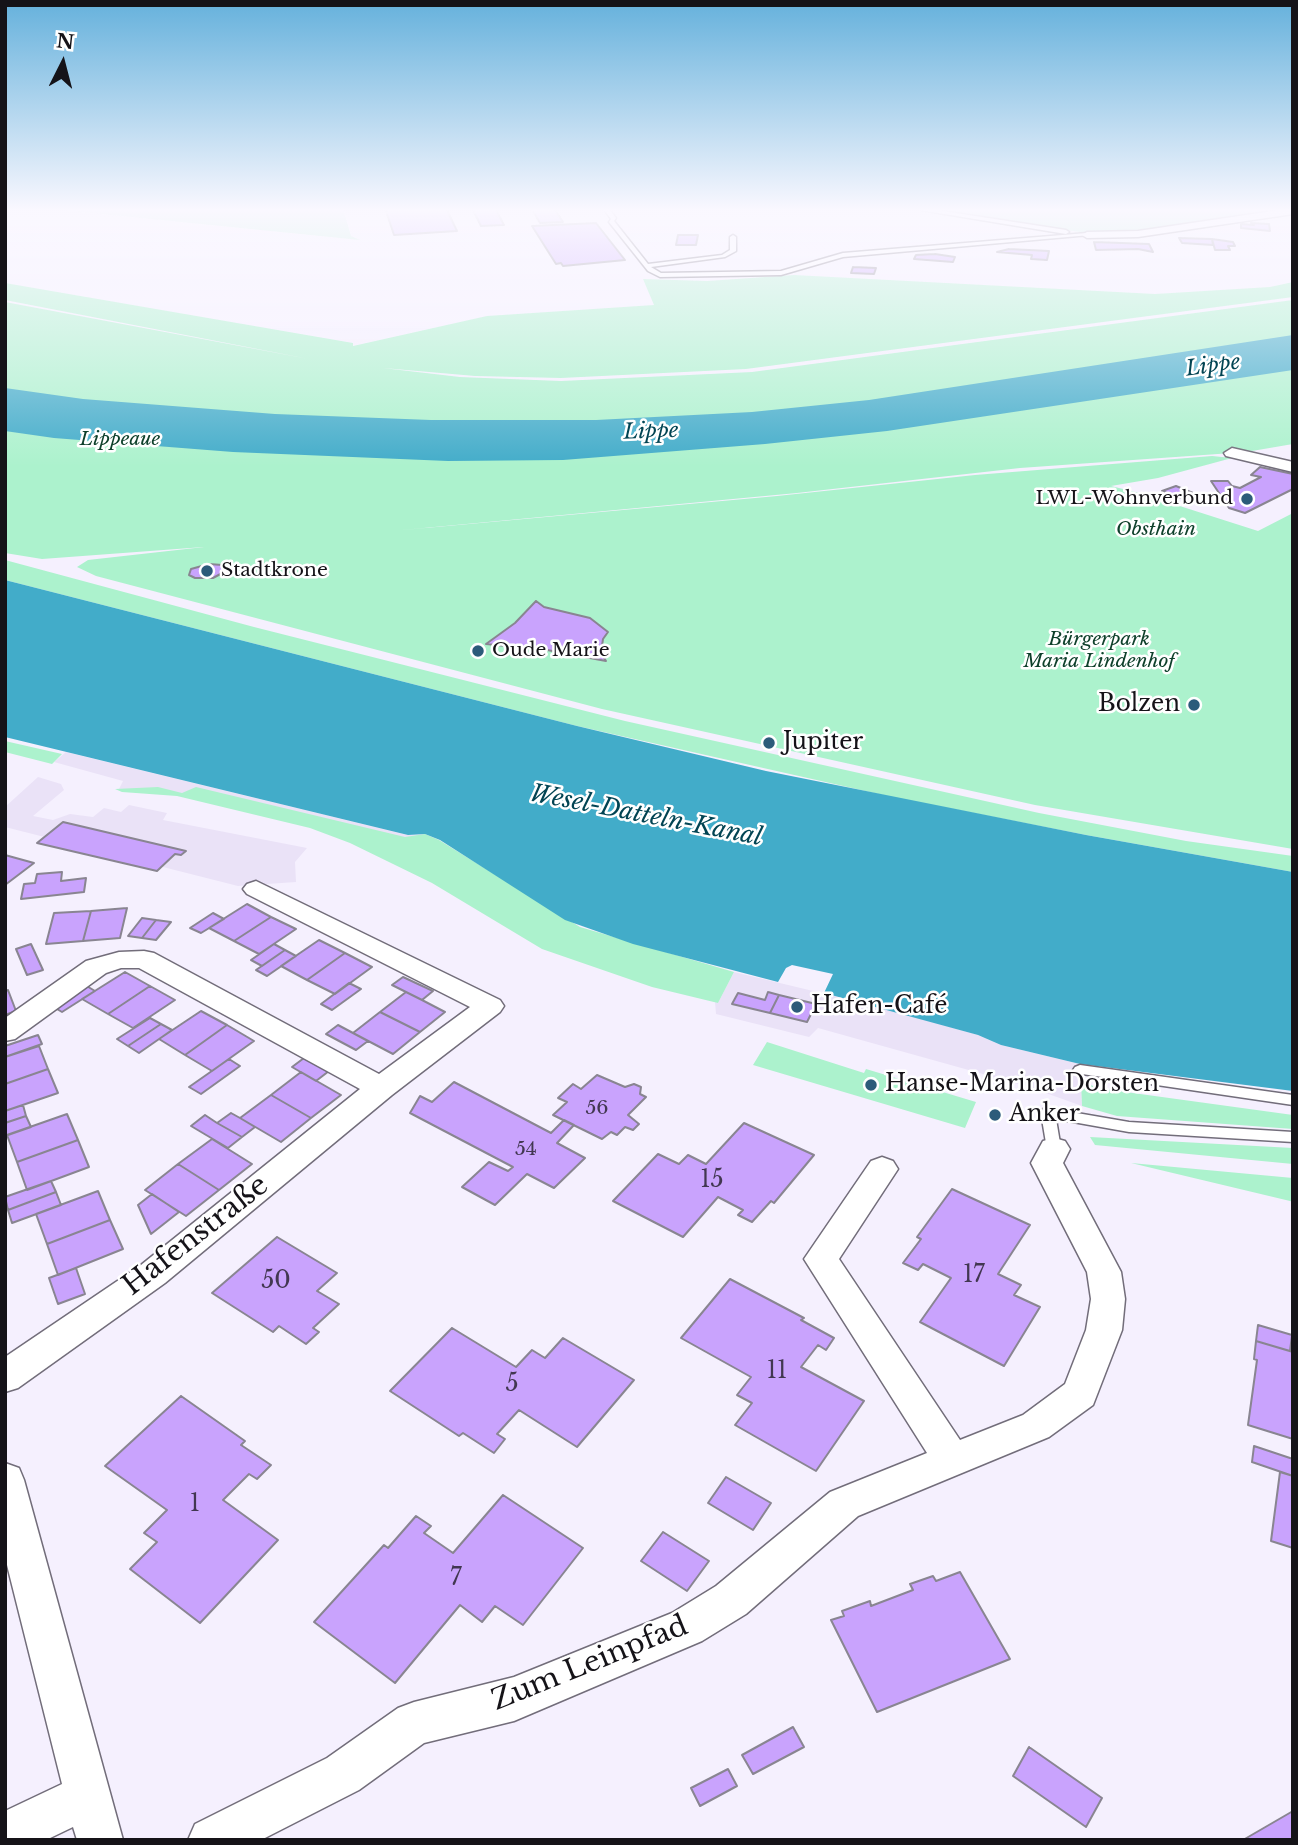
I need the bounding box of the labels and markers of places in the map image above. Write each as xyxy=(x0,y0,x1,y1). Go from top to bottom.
place label: LWL-Wohnverbund xyxy=(1035,488,1233,510)
marker: LWL-Wohnverbund xyxy=(1239,491,1255,507)
place label: Stadtkrone xyxy=(221,560,328,582)
marker: Stadtkrone xyxy=(199,563,215,579)
place label: Oude Marie xyxy=(492,640,610,662)
marker: Oude Marie xyxy=(470,643,486,659)
place label: Bolzen xyxy=(1098,691,1180,719)
marker: Bolzen xyxy=(1186,697,1202,713)
place label: Jupiter xyxy=(783,729,863,757)
marker: Jupiter xyxy=(761,735,777,751)
place label: Hafen-Café xyxy=(811,993,948,1021)
marker: Hafen-Café xyxy=(789,999,805,1015)
place label: Hanse-Marina-Dorsten xyxy=(885,1071,1159,1099)
marker: Hanse-Marina-Dorsten xyxy=(863,1077,879,1093)
place label: Anker xyxy=(1009,1101,1080,1129)
marker: Anker xyxy=(987,1107,1003,1123)

